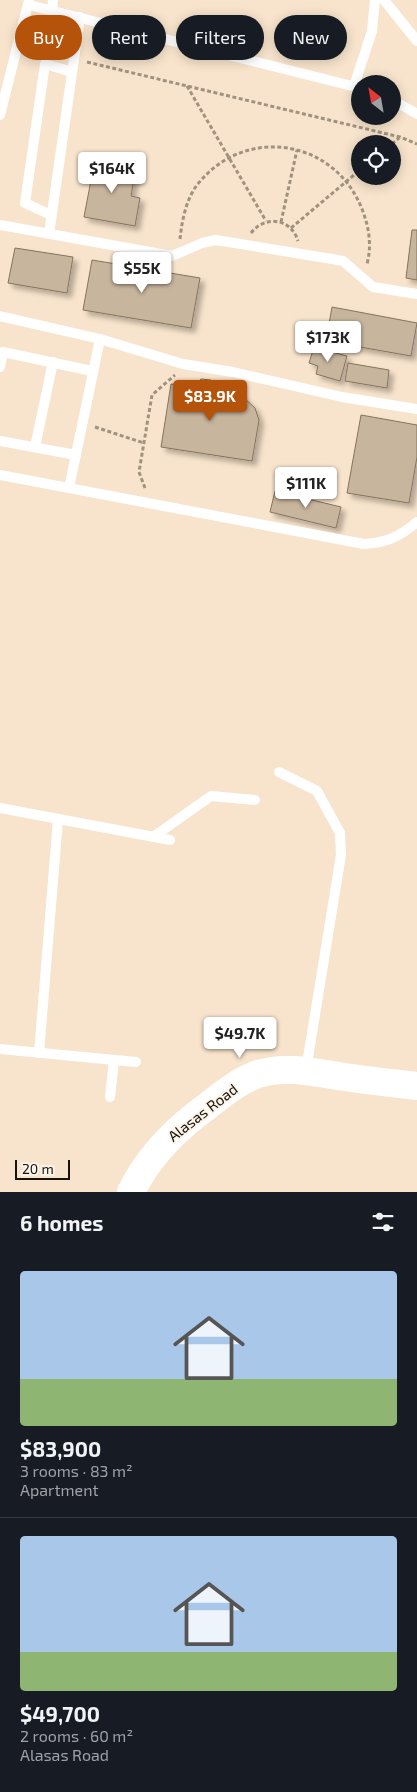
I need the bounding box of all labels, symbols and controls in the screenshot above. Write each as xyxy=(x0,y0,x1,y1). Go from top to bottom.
chip: Buy xyxy=(15,15,82,60)
chip: Rent xyxy=(92,15,166,60)
chip: Filters xyxy=(176,15,264,60)
chip: New xyxy=(274,15,347,60)
north arrow xyxy=(351,75,401,125)
map controls xyxy=(351,75,401,185)
button: locate xyxy=(351,135,401,185)
pin: $164K xyxy=(77,152,147,194)
text: $164K xyxy=(89,158,135,177)
pin: $55K xyxy=(112,252,172,294)
text: $55K xyxy=(123,258,161,277)
pin: $173K xyxy=(293,320,363,363)
text: $173K xyxy=(306,327,350,346)
pin: $83.9K xyxy=(169,380,251,422)
text: $83.9K xyxy=(184,386,236,405)
pin: $111K xyxy=(271,466,341,509)
text: $111K xyxy=(286,473,326,492)
pin: $49.7K xyxy=(199,1016,281,1059)
text: $49.7K xyxy=(215,1023,265,1042)
street label: Alasas Road xyxy=(164,1079,241,1145)
scale bar xyxy=(15,1157,70,1180)
text: 20 m xyxy=(22,1160,54,1177)
icon: filters xyxy=(369,1208,397,1236)
text: 6 homes xyxy=(20,1210,103,1235)
icon: home xyxy=(164,1303,254,1393)
text: $83,900 xyxy=(20,1436,101,1461)
text: 3 rooms · 83 m² xyxy=(20,1461,133,1480)
text: Apartment xyxy=(20,1480,99,1499)
icon: home xyxy=(164,1569,254,1659)
text: $49,700 xyxy=(20,1701,100,1726)
text: 2 rooms · 60 m² xyxy=(20,1726,133,1745)
text: Alasas Road xyxy=(20,1745,109,1764)

